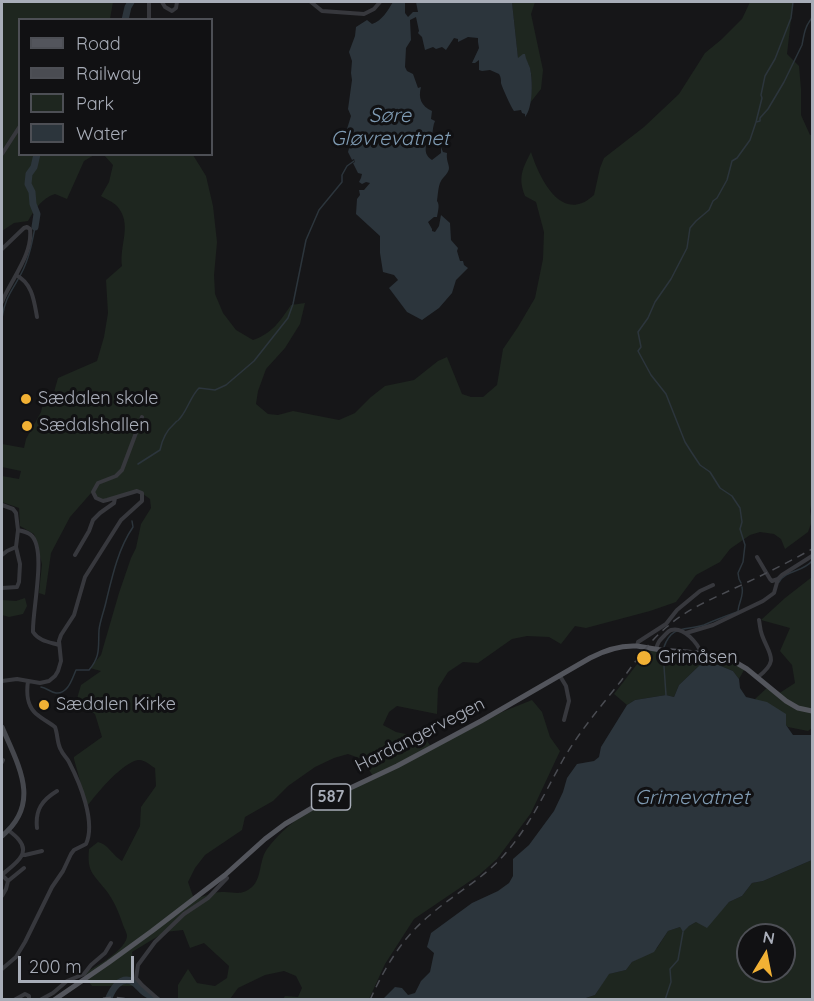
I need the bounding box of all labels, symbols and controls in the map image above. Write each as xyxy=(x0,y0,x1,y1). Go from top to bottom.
legend xyxy=(18,18,213,156)
text: Road xyxy=(76,32,121,55)
text: Railway xyxy=(76,62,142,85)
text: Park xyxy=(76,92,114,115)
water label: Søre Gløvrevatnet xyxy=(331,104,449,151)
text: Water xyxy=(76,122,127,145)
place label: Sædalen skole xyxy=(38,388,158,410)
marker: Sædalen skole xyxy=(19,392,33,406)
place label: Sædalshallen xyxy=(39,415,150,437)
marker: Sædalshallen xyxy=(20,419,34,433)
place label: Grimåsen xyxy=(658,647,738,669)
marker: Grimåsen xyxy=(635,649,653,667)
street label: Hardangervegen xyxy=(352,693,488,777)
place label: Sædalen Kirke xyxy=(56,694,176,716)
marker: Sædalen Kirke xyxy=(37,698,51,712)
road number: 587 xyxy=(312,784,350,810)
water label: Grimevatnet xyxy=(635,786,749,810)
north arrow xyxy=(736,923,796,983)
text: N xyxy=(761,926,776,948)
scale bar xyxy=(21,944,136,982)
text: 200 m xyxy=(29,955,82,978)

